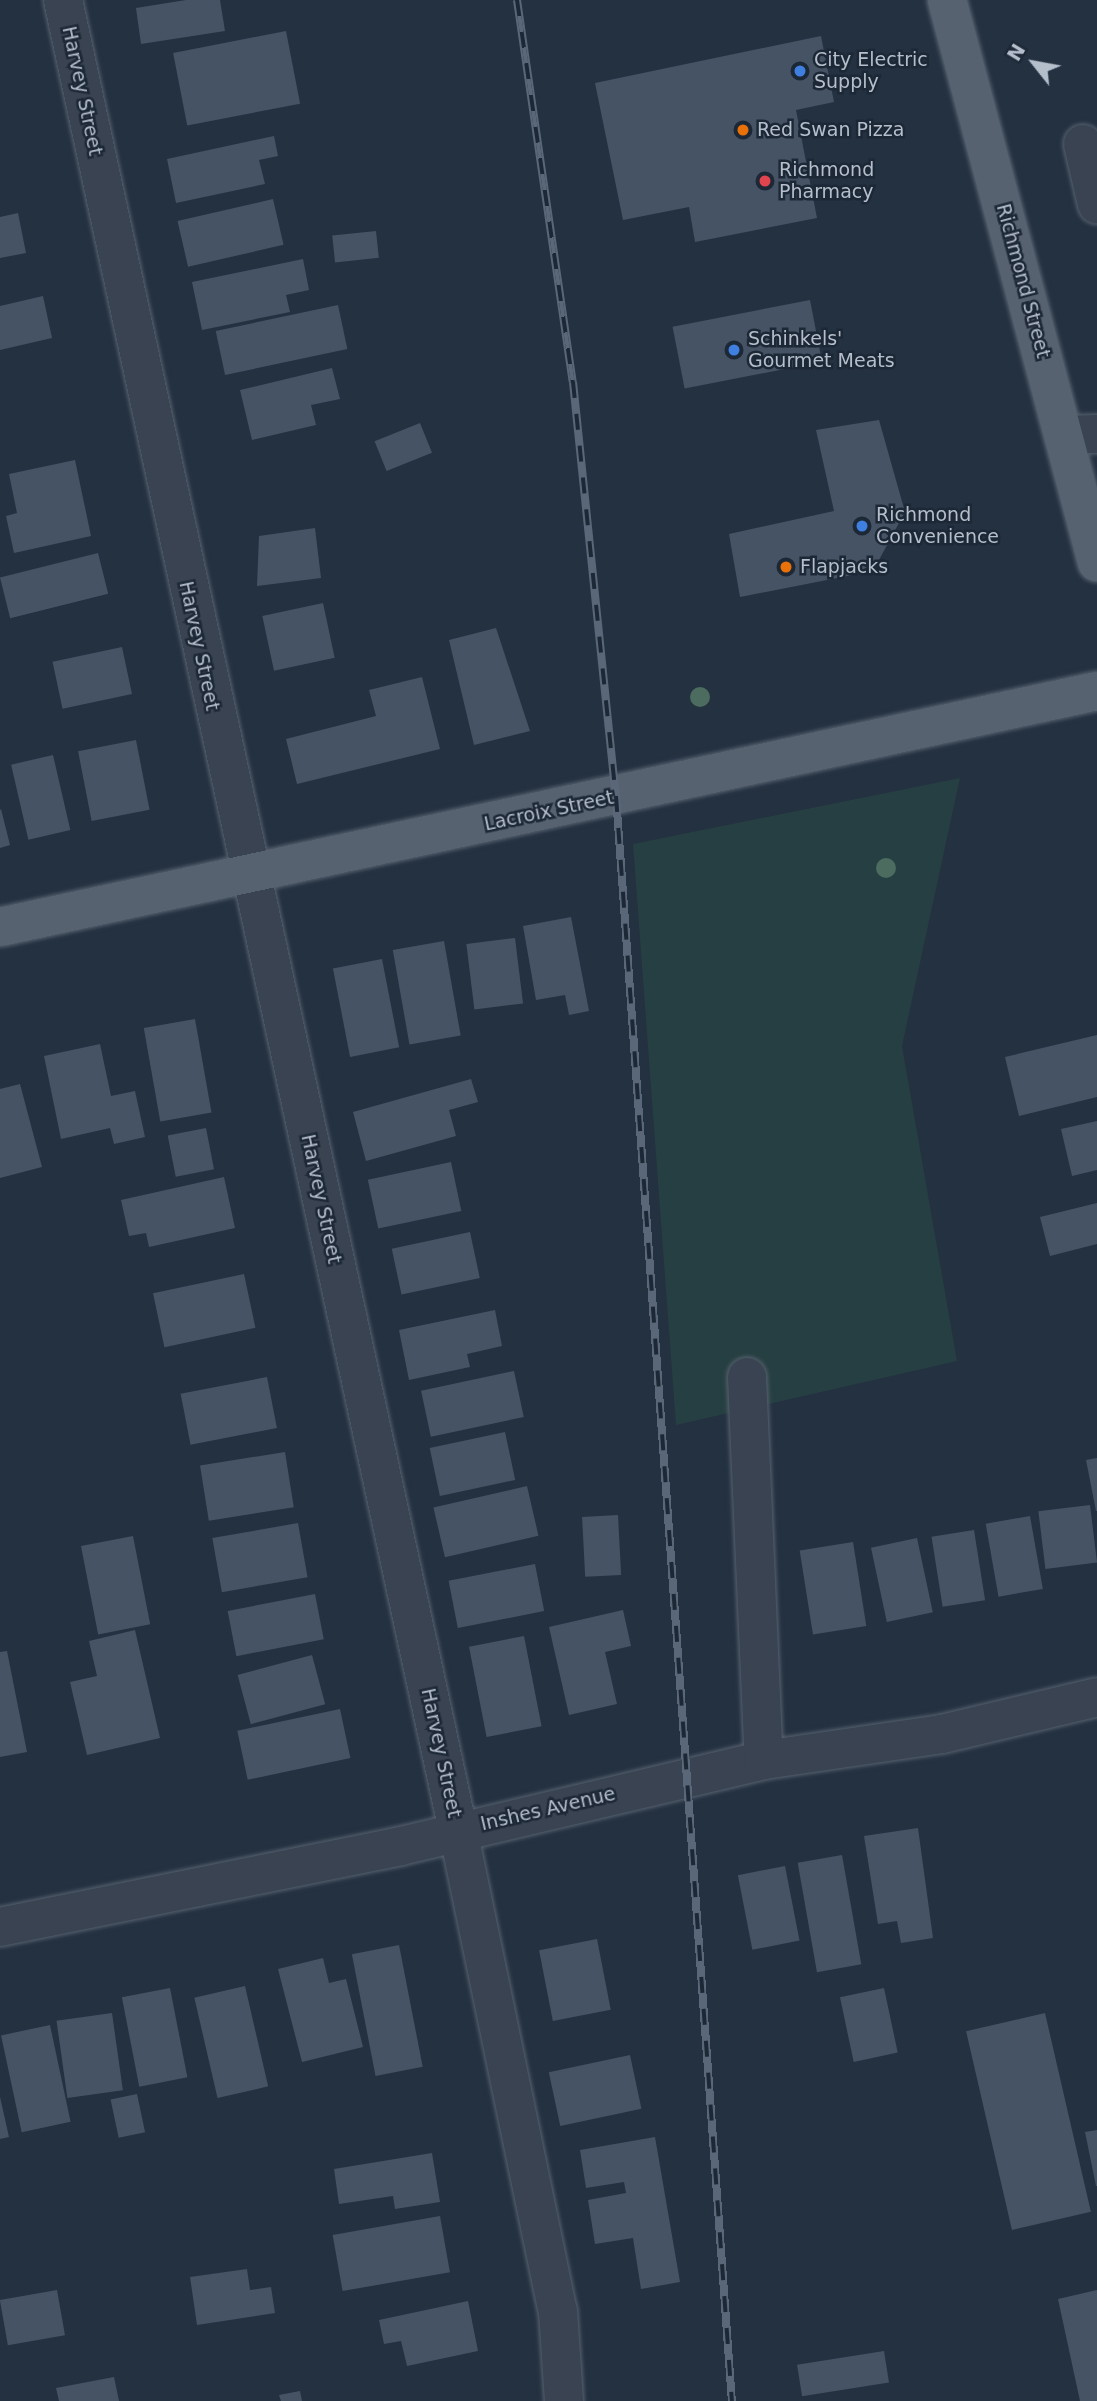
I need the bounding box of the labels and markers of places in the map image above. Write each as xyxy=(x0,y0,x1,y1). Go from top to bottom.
place label: City Electric Supply xyxy=(814,49,928,93)
marker: City Electric Supply xyxy=(792,63,808,79)
place label: Red Swan Pizza xyxy=(757,119,904,141)
marker: Red Swan Pizza xyxy=(735,122,751,138)
place label: Richmond Pharmacy xyxy=(779,159,874,203)
marker: Richmond Pharmacy xyxy=(757,173,773,189)
place label: Schinkels' Gourmet Meats xyxy=(748,328,895,372)
marker: Schinkels' Gourmet Meats xyxy=(726,342,742,358)
place label: Richmond Convenience xyxy=(876,504,999,548)
marker: Richmond Convenience xyxy=(854,518,870,534)
place label: Flapjacks xyxy=(800,556,888,578)
marker: Flapjacks xyxy=(778,559,794,575)

